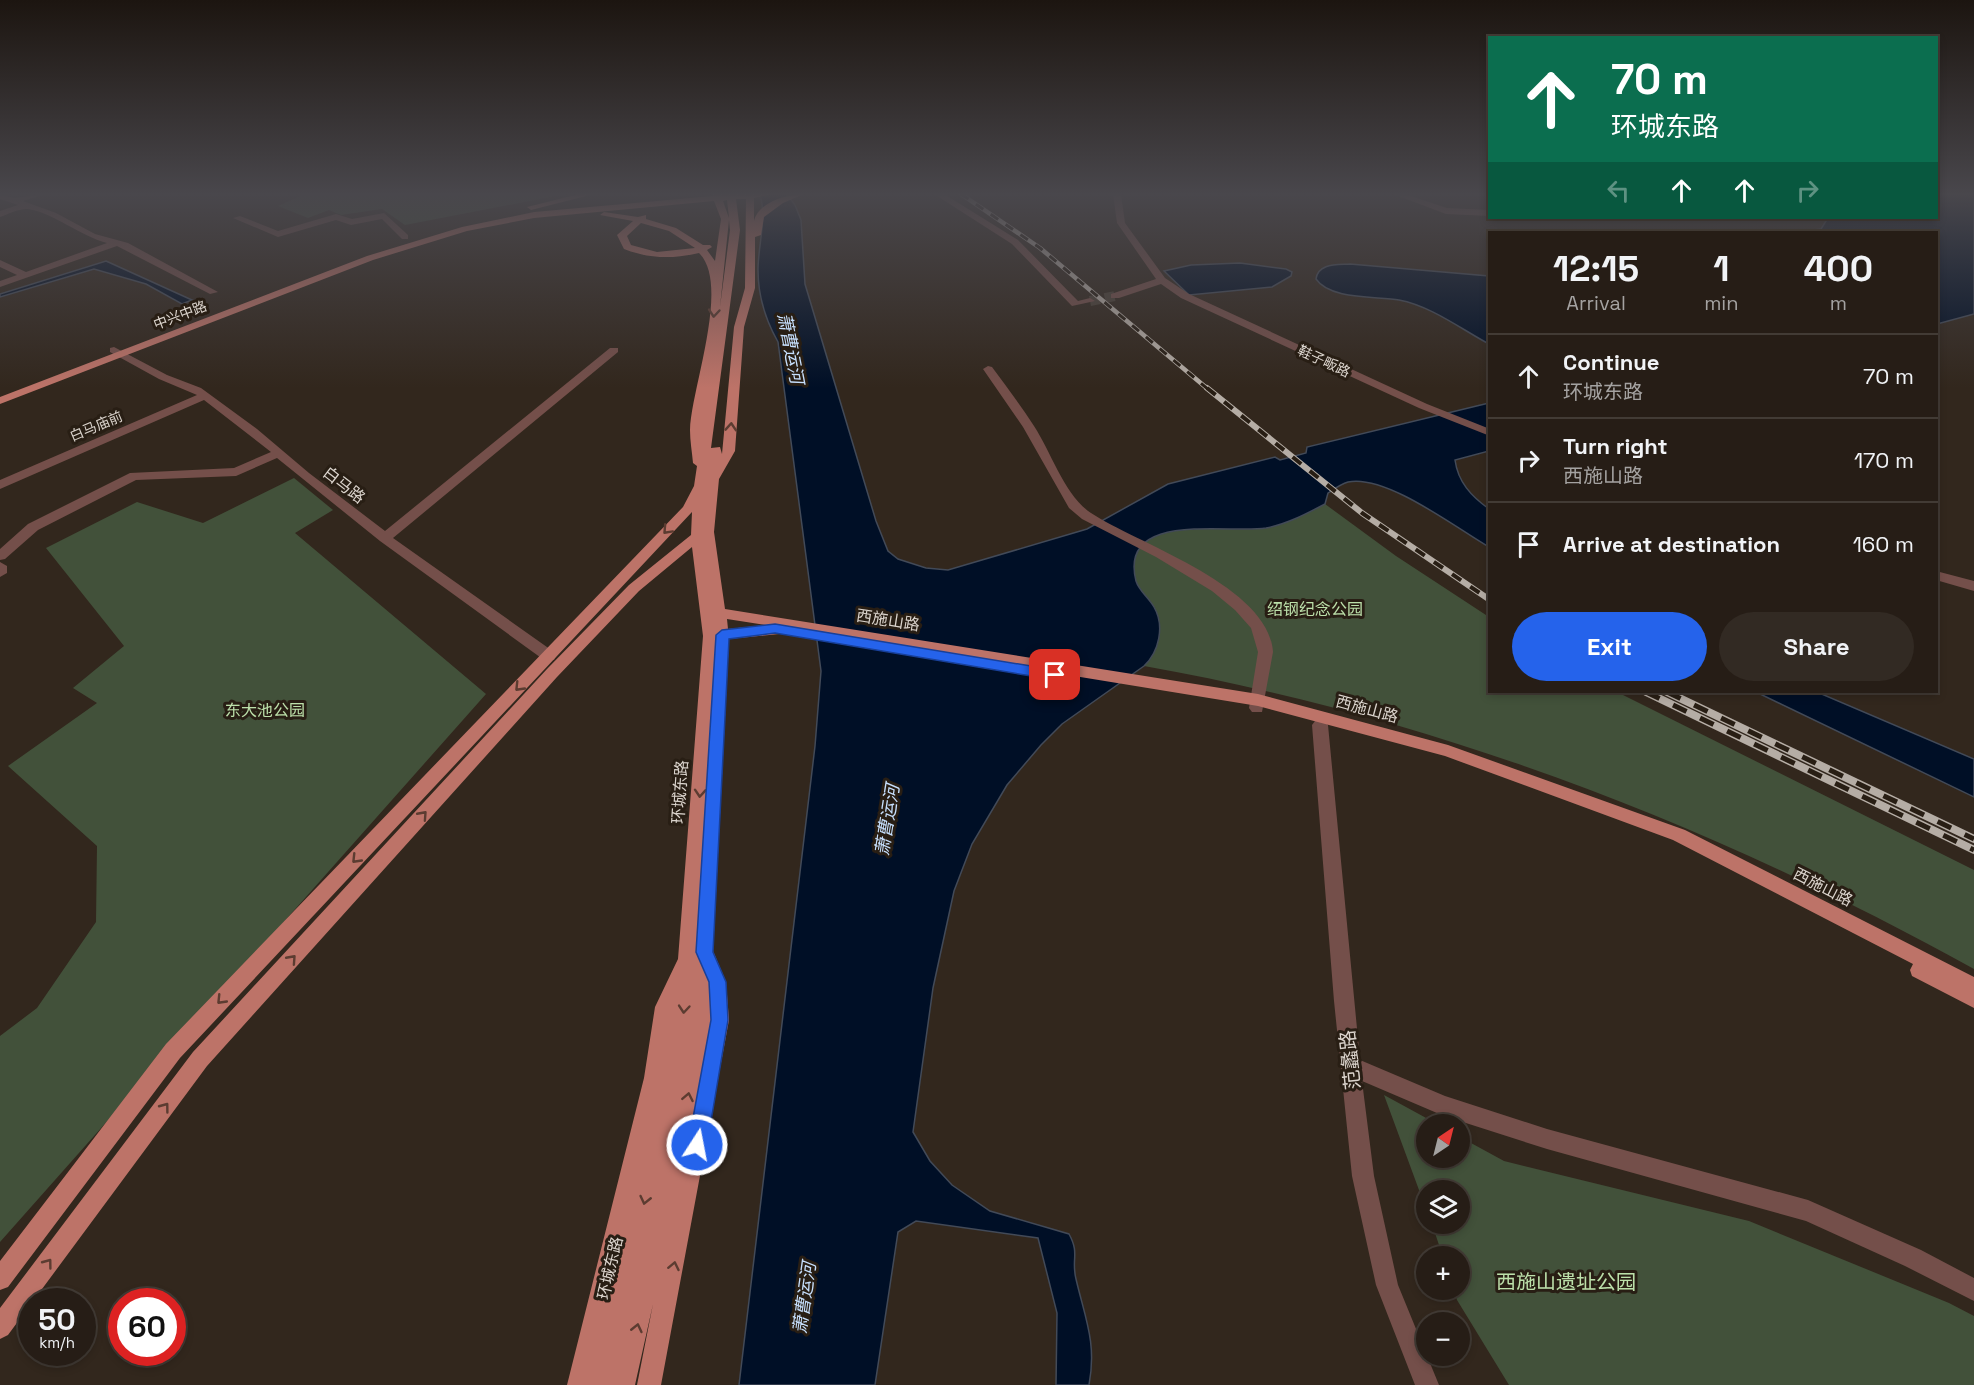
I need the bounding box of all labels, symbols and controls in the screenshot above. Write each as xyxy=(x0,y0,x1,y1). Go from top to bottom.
text: 70 m xyxy=(1611,53,1708,106)
icon: ahead xyxy=(1512,60,1590,138)
text: 环城东路 xyxy=(1611,109,1719,144)
icon: left xyxy=(1602,174,1635,207)
icon: ahead xyxy=(1665,174,1698,207)
icon: ahead xyxy=(1728,174,1761,207)
icon: right xyxy=(1791,174,1824,207)
text: 12:15 xyxy=(1553,246,1639,292)
text: 1 xyxy=(1713,246,1729,292)
text: 400 xyxy=(1803,246,1873,292)
text: Arrival xyxy=(1566,290,1626,316)
text: min xyxy=(1704,290,1739,316)
text: m xyxy=(1830,290,1847,316)
street label: 中兴中路 xyxy=(151,297,209,333)
one-way arrow xyxy=(708,308,721,317)
water label: 萧曹运河 xyxy=(773,310,810,388)
street label: 鞋子畈路 xyxy=(1295,341,1353,381)
text: Continue xyxy=(1563,348,1659,376)
icon: ahead xyxy=(1512,360,1545,393)
text: 70 m xyxy=(1863,362,1914,390)
text: 环城东路 xyxy=(1563,379,1643,405)
street label: 白马庙前 xyxy=(67,407,125,445)
one-way arrow xyxy=(724,422,737,431)
text: Turn right xyxy=(1563,432,1668,460)
icon: right xyxy=(1512,444,1545,477)
text: 170 m xyxy=(1854,446,1914,474)
street label: 白马路 xyxy=(319,462,369,508)
text: 西施山路 xyxy=(1563,463,1643,489)
one-way arrow xyxy=(663,523,674,534)
icon: arrive xyxy=(1512,528,1545,561)
text: Arrive at destination xyxy=(1563,530,1780,558)
text: 160 m xyxy=(1853,530,1914,558)
park label: 绍钢纪念公园 xyxy=(1267,599,1363,620)
street label: 西施山路 xyxy=(855,605,921,635)
button: Exit xyxy=(1512,612,1707,681)
button: Share xyxy=(1719,612,1914,681)
pin xyxy=(1029,649,1080,700)
icon: arrive xyxy=(1038,658,1071,691)
one-way arrow xyxy=(515,680,526,691)
street label: 西施山路 xyxy=(1333,691,1401,727)
park label: 东大池公园 xyxy=(225,700,305,721)
street label: 环城东路 xyxy=(667,759,693,825)
water label: 萧曹运河 xyxy=(870,780,904,857)
one-way arrow xyxy=(693,789,706,798)
one-way arrow xyxy=(416,811,427,822)
one-way arrow xyxy=(352,851,363,862)
street label: 西施山路 xyxy=(1790,863,1856,911)
one-way arrow xyxy=(285,955,296,966)
one-way arrow xyxy=(217,994,228,1004)
one-way arrow xyxy=(678,1004,691,1013)
street label: 范蠡路 xyxy=(1334,1029,1366,1091)
one-way arrow xyxy=(681,1092,694,1102)
one-way arrow xyxy=(157,1102,168,1113)
position arrow xyxy=(665,1113,729,1177)
north arrow xyxy=(1416,1114,1470,1168)
map controls xyxy=(1416,1114,1470,1366)
button: layers xyxy=(1416,1180,1470,1234)
one-way arrow xyxy=(639,1195,652,1205)
street label: 环城东路 xyxy=(593,1234,627,1302)
button: + xyxy=(1416,1246,1470,1300)
one-way arrow xyxy=(40,1258,51,1269)
water label: 萧曹运河 xyxy=(788,1258,821,1335)
one-way arrow xyxy=(667,1261,680,1271)
park label: 西施山遗址公园 xyxy=(1496,1269,1636,1295)
speed limit sign: 60 xyxy=(108,1288,186,1366)
text: 50 xyxy=(38,1300,76,1339)
button: − xyxy=(1416,1312,1470,1366)
one-way arrow xyxy=(629,1323,642,1333)
text: km/h xyxy=(39,1333,75,1352)

